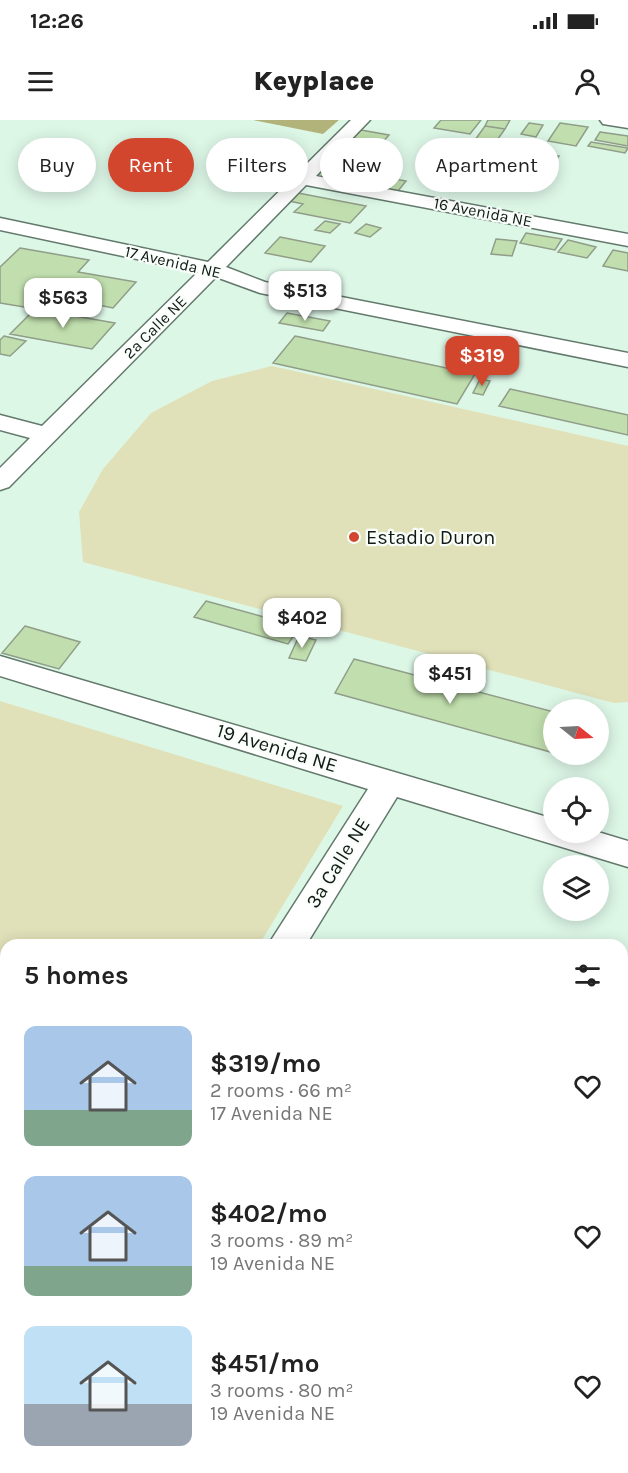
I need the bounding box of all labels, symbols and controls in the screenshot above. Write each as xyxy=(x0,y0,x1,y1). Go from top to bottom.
text: 12:26 xyxy=(30,8,84,34)
icon: menu xyxy=(24,65,57,98)
text: Keyplace xyxy=(254,65,374,97)
icon: person xyxy=(571,65,604,98)
chip: Buy xyxy=(18,138,96,192)
chip: Rent xyxy=(108,138,194,192)
chip: Filters xyxy=(206,138,308,192)
chip: New xyxy=(320,138,403,192)
chip: Apartment xyxy=(415,138,559,192)
street label: 16 Avenida NE xyxy=(432,193,534,231)
street label: 17 Avenida NE xyxy=(123,242,223,282)
pin: $513 xyxy=(269,271,341,322)
pin: $563 xyxy=(27,278,99,329)
text: $513 xyxy=(283,279,328,302)
text: $563 xyxy=(38,286,88,309)
street label: 2a Calle NE xyxy=(119,291,191,363)
pin: $319 xyxy=(446,336,518,387)
text: $319 xyxy=(459,344,505,367)
place label: Estadio Duron xyxy=(366,526,495,549)
marker: Estadio Duron xyxy=(347,530,361,544)
pin: $402 xyxy=(266,598,338,649)
text: $402 xyxy=(277,606,327,629)
pin: $451 xyxy=(414,654,486,705)
text: $451 xyxy=(428,662,472,685)
north arrow xyxy=(543,699,609,765)
map controls xyxy=(543,699,609,921)
street label: 19 Avenida NE xyxy=(214,719,340,777)
button: locate xyxy=(543,777,609,843)
street label: 3a Calle NE xyxy=(301,814,375,912)
button: layers xyxy=(543,855,609,921)
icon: filters xyxy=(571,959,604,992)
text: 5 homes xyxy=(24,960,129,991)
text: $319/mo xyxy=(210,1048,321,1079)
icon: home xyxy=(72,1050,144,1122)
icon: heart xyxy=(571,1070,604,1103)
text: 2 rooms · 66 m² xyxy=(210,1079,352,1102)
text: 17 Avenida NE xyxy=(210,1102,333,1125)
text: $402/mo xyxy=(210,1198,327,1229)
icon: home xyxy=(72,1200,144,1272)
icon: heart xyxy=(571,1220,604,1253)
text: 3 rooms · 89 m² xyxy=(210,1229,353,1252)
text: 19 Avenida NE xyxy=(210,1252,335,1275)
text: $451/mo xyxy=(210,1348,319,1379)
icon: home xyxy=(72,1350,144,1422)
icon: heart xyxy=(571,1370,604,1403)
text: 3 rooms · 80 m² xyxy=(210,1379,354,1402)
text: 19 Avenida NE xyxy=(210,1402,335,1425)

